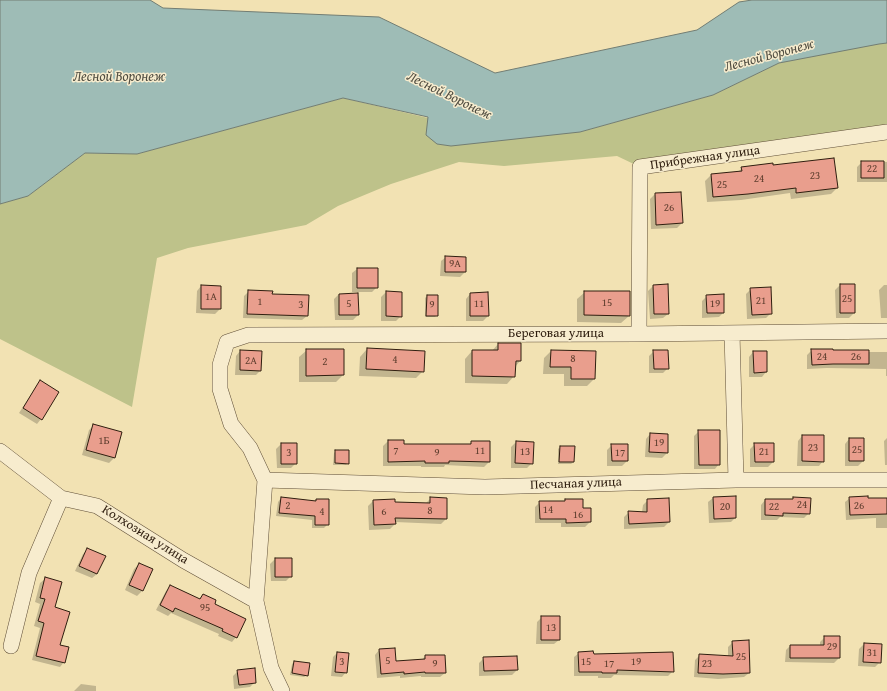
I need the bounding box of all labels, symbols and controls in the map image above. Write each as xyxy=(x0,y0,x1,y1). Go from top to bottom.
water label: Лесной Воронеж xyxy=(722,36,816,76)
water label: Лесной Воронеж xyxy=(404,68,494,124)
water label: Лесной Воронеж xyxy=(73,69,165,85)
street label: Прибрежная улица xyxy=(649,143,761,173)
house number: 22 xyxy=(867,162,877,176)
house number: 23 xyxy=(810,169,820,183)
house number: 24 xyxy=(754,172,764,186)
house number: 25 xyxy=(717,178,727,192)
house number: 26 xyxy=(664,201,674,215)
house number: 9А xyxy=(449,257,461,271)
house number: 1А xyxy=(205,290,217,304)
house number: 25 xyxy=(842,292,852,306)
house number: 21 xyxy=(756,294,766,308)
house number: 1 xyxy=(257,295,263,309)
house number: 15 xyxy=(602,296,612,310)
house number: 5 xyxy=(346,297,352,311)
house number: 11 xyxy=(474,297,484,311)
house number: 19 xyxy=(710,297,720,311)
house number: 3 xyxy=(298,298,304,312)
house number: 9 xyxy=(429,298,435,312)
street label: Береговая улица xyxy=(508,326,604,342)
house number: 24 xyxy=(817,350,827,364)
house number: 26 xyxy=(851,350,861,364)
house number: 8 xyxy=(570,352,576,366)
house number: 4 xyxy=(392,353,398,367)
house number: 2А xyxy=(245,354,257,368)
house number: 2 xyxy=(322,355,328,369)
house number: 1Б xyxy=(98,434,110,448)
house number: 19 xyxy=(654,436,664,450)
house number: 23 xyxy=(808,441,818,455)
house number: 25 xyxy=(852,443,862,457)
house number: 7 xyxy=(393,444,399,458)
house number: 11 xyxy=(475,444,485,458)
house number: 13 xyxy=(520,445,530,459)
house number: 21 xyxy=(759,445,769,459)
house number: 3 xyxy=(286,446,292,460)
house number: 9 xyxy=(434,446,440,460)
house number: 17 xyxy=(615,446,625,460)
street label: Песчаная улица xyxy=(530,475,622,493)
house number: 24 xyxy=(797,498,807,512)
house number: 2 xyxy=(285,499,291,513)
house number: 26 xyxy=(854,499,864,513)
house number: 20 xyxy=(720,500,730,514)
house number: 22 xyxy=(769,500,779,514)
street label: Колхозная улица xyxy=(99,502,191,568)
house number: 14 xyxy=(543,503,553,517)
house number: 8 xyxy=(427,504,433,518)
house number: 4 xyxy=(319,505,325,519)
house number: 6 xyxy=(381,505,387,519)
house number: 16 xyxy=(573,508,583,522)
house number: 95 xyxy=(200,601,210,615)
house number: 13 xyxy=(546,621,556,635)
house number: 29 xyxy=(827,640,837,654)
house number: 31 xyxy=(867,646,877,660)
house number: 25 xyxy=(736,650,746,664)
house number: 5 xyxy=(385,654,391,668)
house number: 3 xyxy=(339,655,345,669)
house number: 15 xyxy=(581,655,591,669)
house number: 19 xyxy=(631,655,641,669)
house number: 9 xyxy=(432,657,438,671)
house number: 17 xyxy=(604,657,614,671)
house number: 23 xyxy=(702,657,712,671)

